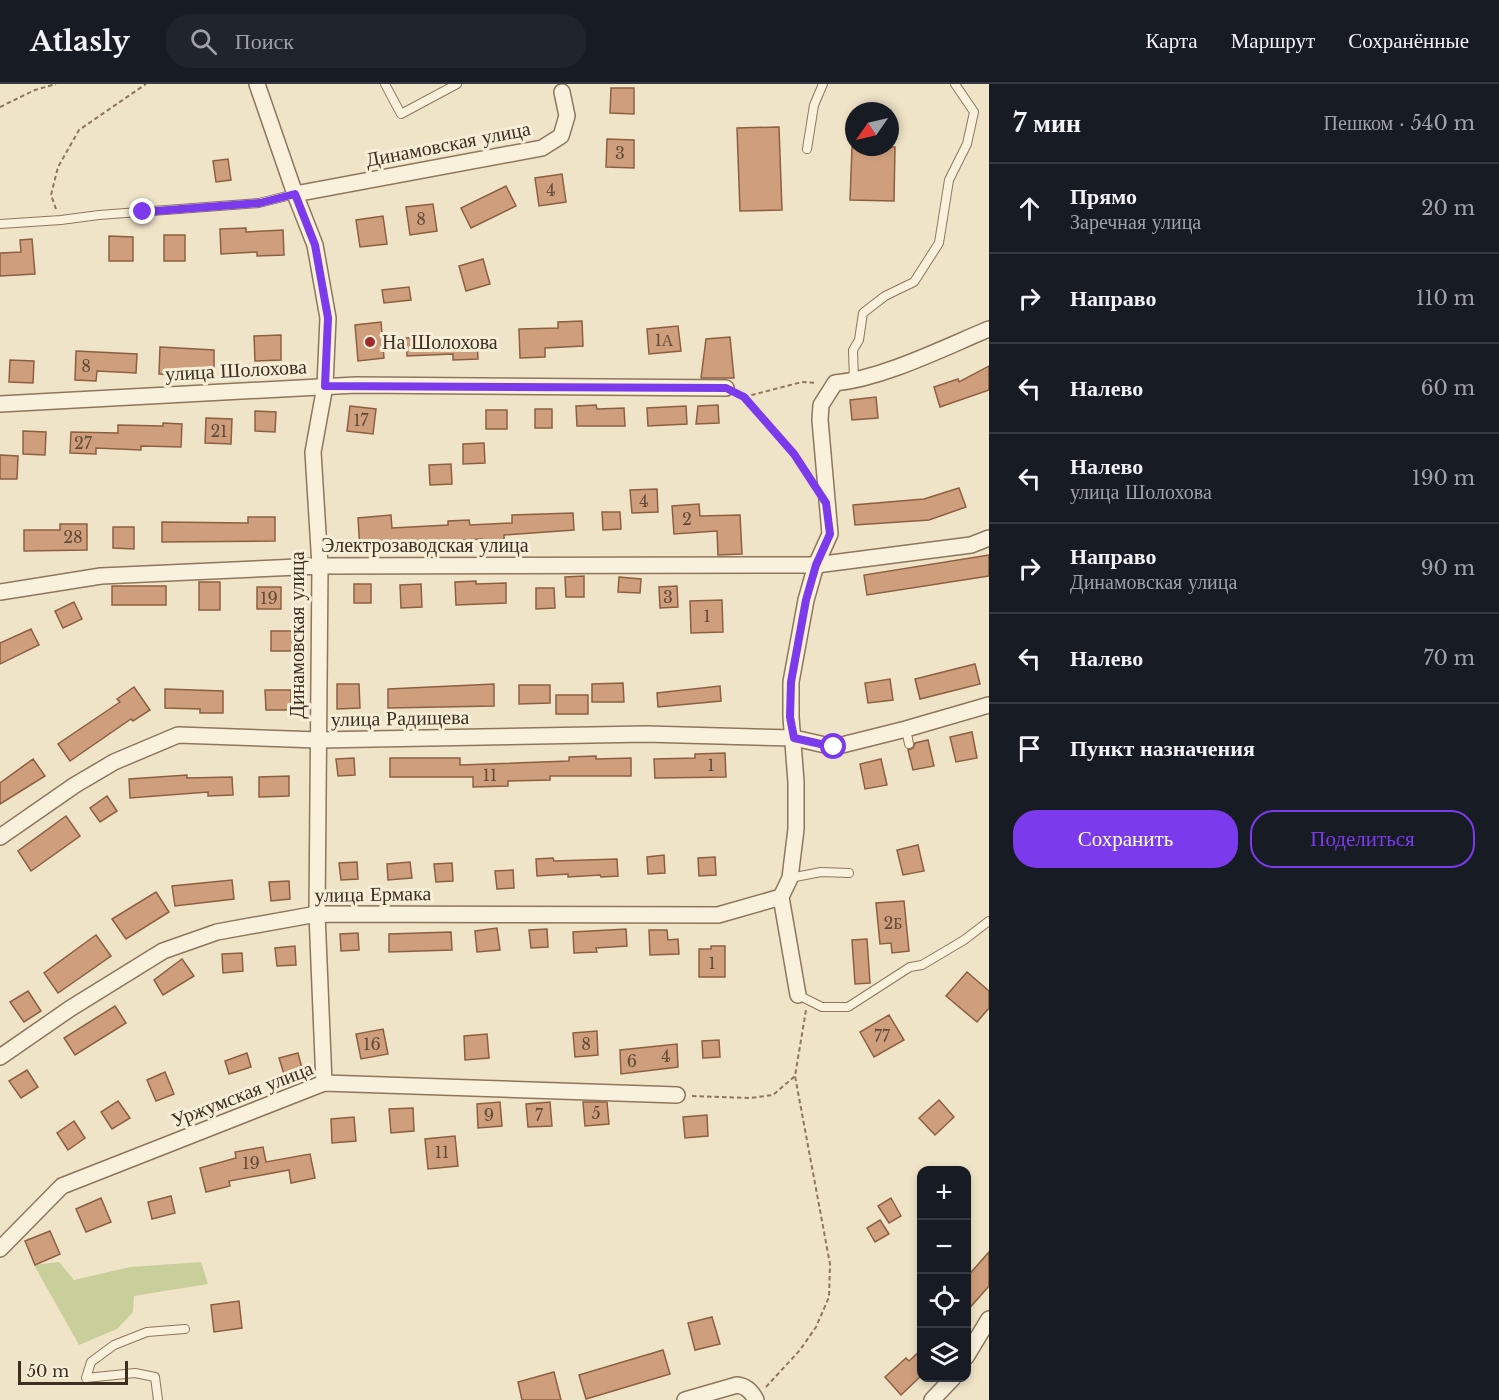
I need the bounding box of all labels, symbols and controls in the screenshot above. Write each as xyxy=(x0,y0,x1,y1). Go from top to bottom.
search box xyxy=(166,14,586,68)
text: Atlasly xyxy=(30,24,130,59)
icon: search xyxy=(187,25,220,58)
text: Поиск xyxy=(235,28,294,55)
text: Карта xyxy=(1146,28,1198,54)
text: Маршрут xyxy=(1231,28,1315,54)
text: Сохранённые xyxy=(1348,28,1469,54)
north arrow xyxy=(845,102,899,156)
text: 7 мин xyxy=(1013,107,1081,139)
text: Пешком · 540 m xyxy=(1324,111,1475,135)
street label: Динамовская улица xyxy=(364,116,533,172)
house number: 3 xyxy=(615,143,625,163)
house number: 4 xyxy=(546,180,556,200)
text: Прямо xyxy=(1070,183,1137,210)
icon: ahead xyxy=(1013,192,1046,225)
text: 20 m xyxy=(1421,196,1475,220)
route end xyxy=(129,198,155,224)
house number: 8 xyxy=(416,209,426,229)
text: Заречная улица xyxy=(1070,210,1201,234)
icon: right xyxy=(1013,282,1046,315)
text: Направо xyxy=(1070,285,1156,312)
text: 110 m xyxy=(1416,286,1475,310)
place label: На Шолохова xyxy=(382,330,498,354)
house number: 1А xyxy=(655,330,674,350)
marker: На Шолохова xyxy=(363,335,377,349)
street label: улица Шолохова xyxy=(165,354,308,386)
house number: 8 xyxy=(81,356,91,376)
icon: left xyxy=(1013,372,1046,405)
text: Налево xyxy=(1070,375,1143,402)
text: 60 m xyxy=(1421,376,1475,400)
house number: 17 xyxy=(353,410,370,430)
house number: 21 xyxy=(211,421,228,441)
house number: 27 xyxy=(74,433,93,453)
text: Налево xyxy=(1070,453,1143,480)
icon: left xyxy=(1013,462,1046,495)
text: 190 m xyxy=(1412,466,1475,490)
text: улица Шолохова xyxy=(1070,480,1212,504)
house number: 4 xyxy=(639,491,649,511)
house number: 2 xyxy=(682,509,692,529)
house number: 28 xyxy=(63,527,83,547)
street label: Электрозаводская улица xyxy=(321,533,529,557)
text: Направо xyxy=(1070,543,1156,570)
street label: Динамовская улица xyxy=(285,551,309,719)
icon: right xyxy=(1013,552,1046,585)
text: 90 m xyxy=(1421,556,1475,580)
text: Динамовская улица xyxy=(1070,570,1237,594)
house number: 3 xyxy=(663,587,673,607)
house number: 19 xyxy=(260,588,278,608)
house number: 1 xyxy=(703,606,711,626)
icon: left xyxy=(1013,642,1046,675)
text: Налево xyxy=(1070,645,1143,672)
text: 70 m xyxy=(1423,646,1475,670)
street label: улица Радищева xyxy=(331,705,469,731)
icon: arrive xyxy=(1013,732,1046,765)
route start xyxy=(820,733,846,759)
text: Пункт назначения xyxy=(1070,735,1255,762)
house number: 1 xyxy=(707,755,715,775)
house number: 11 xyxy=(483,765,497,785)
button: Сохранить xyxy=(1013,810,1238,868)
button: Поделиться xyxy=(1250,810,1475,868)
street label: улица Ермака xyxy=(314,881,432,907)
house number: 2Б xyxy=(883,913,903,933)
house number: 1 xyxy=(708,953,716,973)
house number: 77 xyxy=(874,1026,891,1046)
house number: 16 xyxy=(363,1034,381,1054)
house number: 8 xyxy=(581,1034,591,1054)
house number: 4 xyxy=(661,1046,671,1066)
house number: 6 xyxy=(627,1051,637,1071)
street label: Уржумская улица xyxy=(168,1056,316,1132)
house number: 5 xyxy=(591,1103,601,1123)
house number: 9 xyxy=(484,1105,494,1125)
house number: 7 xyxy=(535,1105,544,1125)
house number: 11 xyxy=(435,1142,449,1162)
house number: 19 xyxy=(242,1153,260,1173)
map controls xyxy=(917,1166,971,1382)
button: + xyxy=(917,1166,971,1220)
button: − xyxy=(917,1220,971,1274)
button: locate xyxy=(917,1274,971,1328)
button: layers xyxy=(917,1328,971,1382)
scale bar xyxy=(18,1358,128,1386)
text: 50 m xyxy=(27,1361,69,1381)

